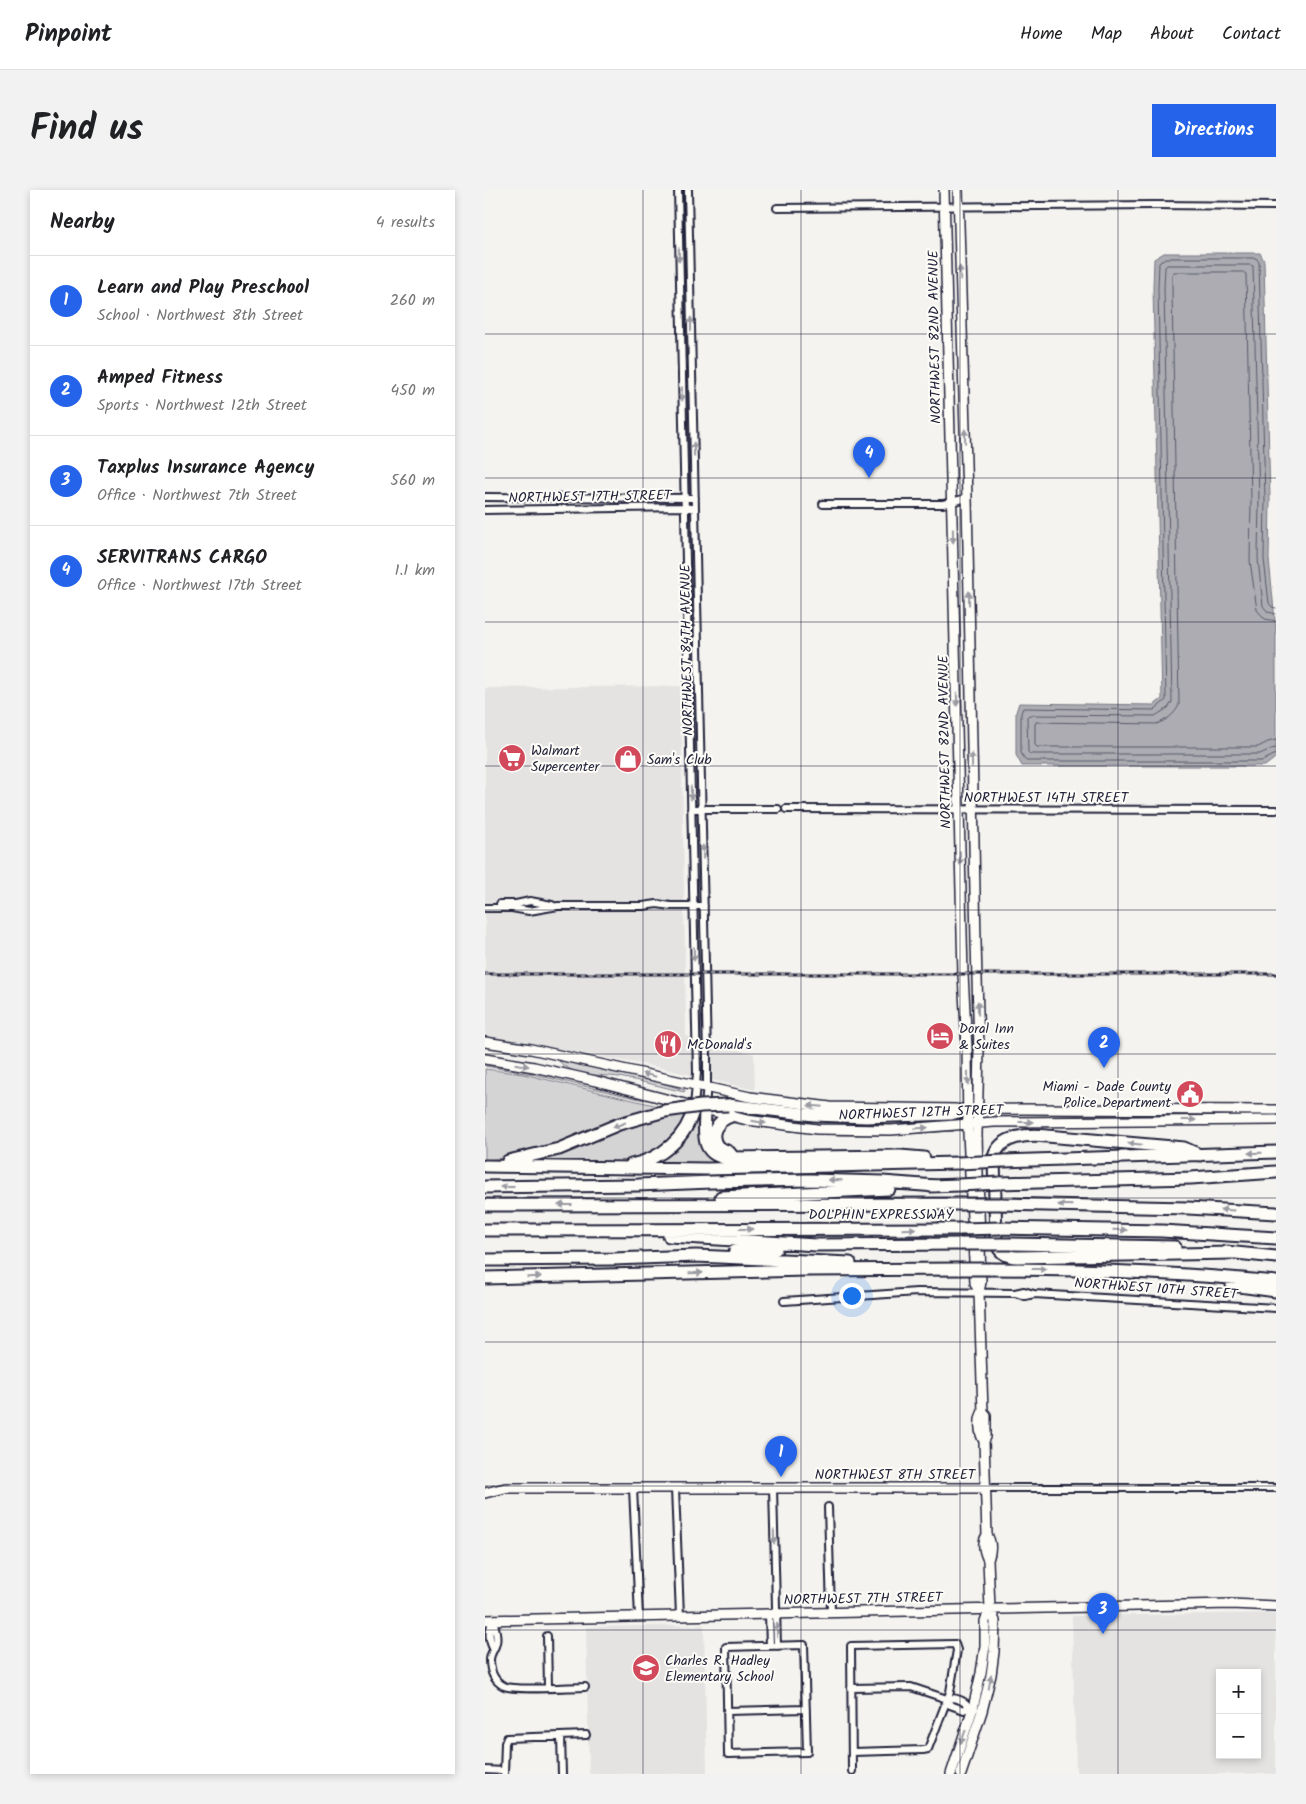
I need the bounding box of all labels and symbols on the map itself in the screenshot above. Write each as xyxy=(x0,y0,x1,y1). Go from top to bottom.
one-way arrow xyxy=(675,247,683,263)
street label: NORTHWEST 82ND AVENUE xyxy=(922,249,948,424)
one-way arrow xyxy=(956,265,964,281)
one-way arrow xyxy=(687,316,695,332)
one-way arrow xyxy=(678,386,686,402)
one-way arrow xyxy=(961,427,969,443)
pin: 4 xyxy=(853,437,885,478)
one-way arrow xyxy=(690,441,698,457)
street label: NORTHWEST 17TH STREET xyxy=(508,485,673,509)
one-way arrow xyxy=(949,528,957,544)
street label: NORTHWEST 84TH AVENUE xyxy=(674,563,699,736)
one-way arrow xyxy=(965,590,973,606)
street label: NORTHWEST 82ND AVENUE xyxy=(932,654,958,829)
one-way arrow xyxy=(953,691,961,707)
place label: Walmart Supercenter xyxy=(531,740,601,778)
supermarket icon: Walmart Supercenter xyxy=(497,743,527,773)
shop icon: Sam's Club xyxy=(613,744,643,774)
place label: Sam's Club xyxy=(647,749,712,771)
one-way arrow xyxy=(968,752,976,768)
one-way arrow xyxy=(687,786,695,802)
street label: NORTHWEST 14TH STREET xyxy=(964,787,1130,809)
one-way arrow xyxy=(699,844,707,860)
one-way arrow xyxy=(957,850,965,866)
one-way arrow xyxy=(690,947,698,963)
one-way arrow xyxy=(974,999,982,1015)
place label: Doral Inn & Suites xyxy=(959,1018,1014,1056)
hotel icon: Doral Inn & Suites xyxy=(925,1021,955,1051)
pin: 2 xyxy=(1088,1027,1120,1068)
restaurant icon: McDonald's xyxy=(653,1029,683,1059)
place label: McDonald's xyxy=(687,1034,752,1056)
one-way arrow xyxy=(514,1062,530,1070)
one-way arrow xyxy=(641,1071,657,1079)
one-way arrow xyxy=(964,1071,972,1087)
place label: Miami - Dade County Police Department xyxy=(1043,1076,1172,1114)
public building icon: Miami - Dade County Police Department xyxy=(1175,1079,1205,1109)
street label: NORTHWEST 12TH STREET xyxy=(838,1099,1005,1127)
one-way arrow xyxy=(806,1101,822,1109)
one-way arrow xyxy=(1181,1116,1197,1124)
one-way arrow xyxy=(751,1118,767,1126)
one-way arrow xyxy=(1019,1118,1035,1126)
one-way arrow xyxy=(611,1121,626,1129)
one-way arrow xyxy=(913,1123,929,1131)
one-way arrow xyxy=(1127,1140,1143,1148)
one-way arrow xyxy=(1247,1149,1263,1157)
one-way arrow xyxy=(826,1176,842,1184)
one-way arrow xyxy=(499,1183,515,1191)
one-way arrow xyxy=(557,1201,573,1209)
one-way arrow xyxy=(1057,1201,1073,1209)
street label: DOLPHIN EXPRESSWAY xyxy=(809,1204,954,1226)
one-way arrow xyxy=(1219,1205,1235,1213)
one-way arrow xyxy=(738,1225,754,1233)
one-way arrow xyxy=(901,1225,917,1233)
one-way arrow xyxy=(1112,1226,1128,1234)
one-way arrow xyxy=(1031,1265,1047,1273)
one-way arrow xyxy=(688,1268,704,1276)
street label: NORTHWEST 10TH STREET xyxy=(1074,1272,1240,1306)
one-way arrow xyxy=(526,1273,542,1281)
your location xyxy=(839,1283,865,1309)
pin: 1 xyxy=(765,1436,797,1477)
street label: NORTHWEST 8TH STREET xyxy=(815,1464,977,1486)
one-way arrow xyxy=(770,1529,778,1545)
street label: NORTHWEST 7TH STREET xyxy=(783,1587,944,1611)
pin: 3 xyxy=(1087,1593,1119,1634)
one-way arrow xyxy=(772,1622,780,1638)
place label: Charles R. Hadley Elementary School xyxy=(665,1650,774,1688)
school or university icon: Charles R. Hadley Elementary School xyxy=(631,1653,661,1683)
one-way arrow xyxy=(986,1674,994,1690)
one-way arrow xyxy=(959,1729,966,1744)

